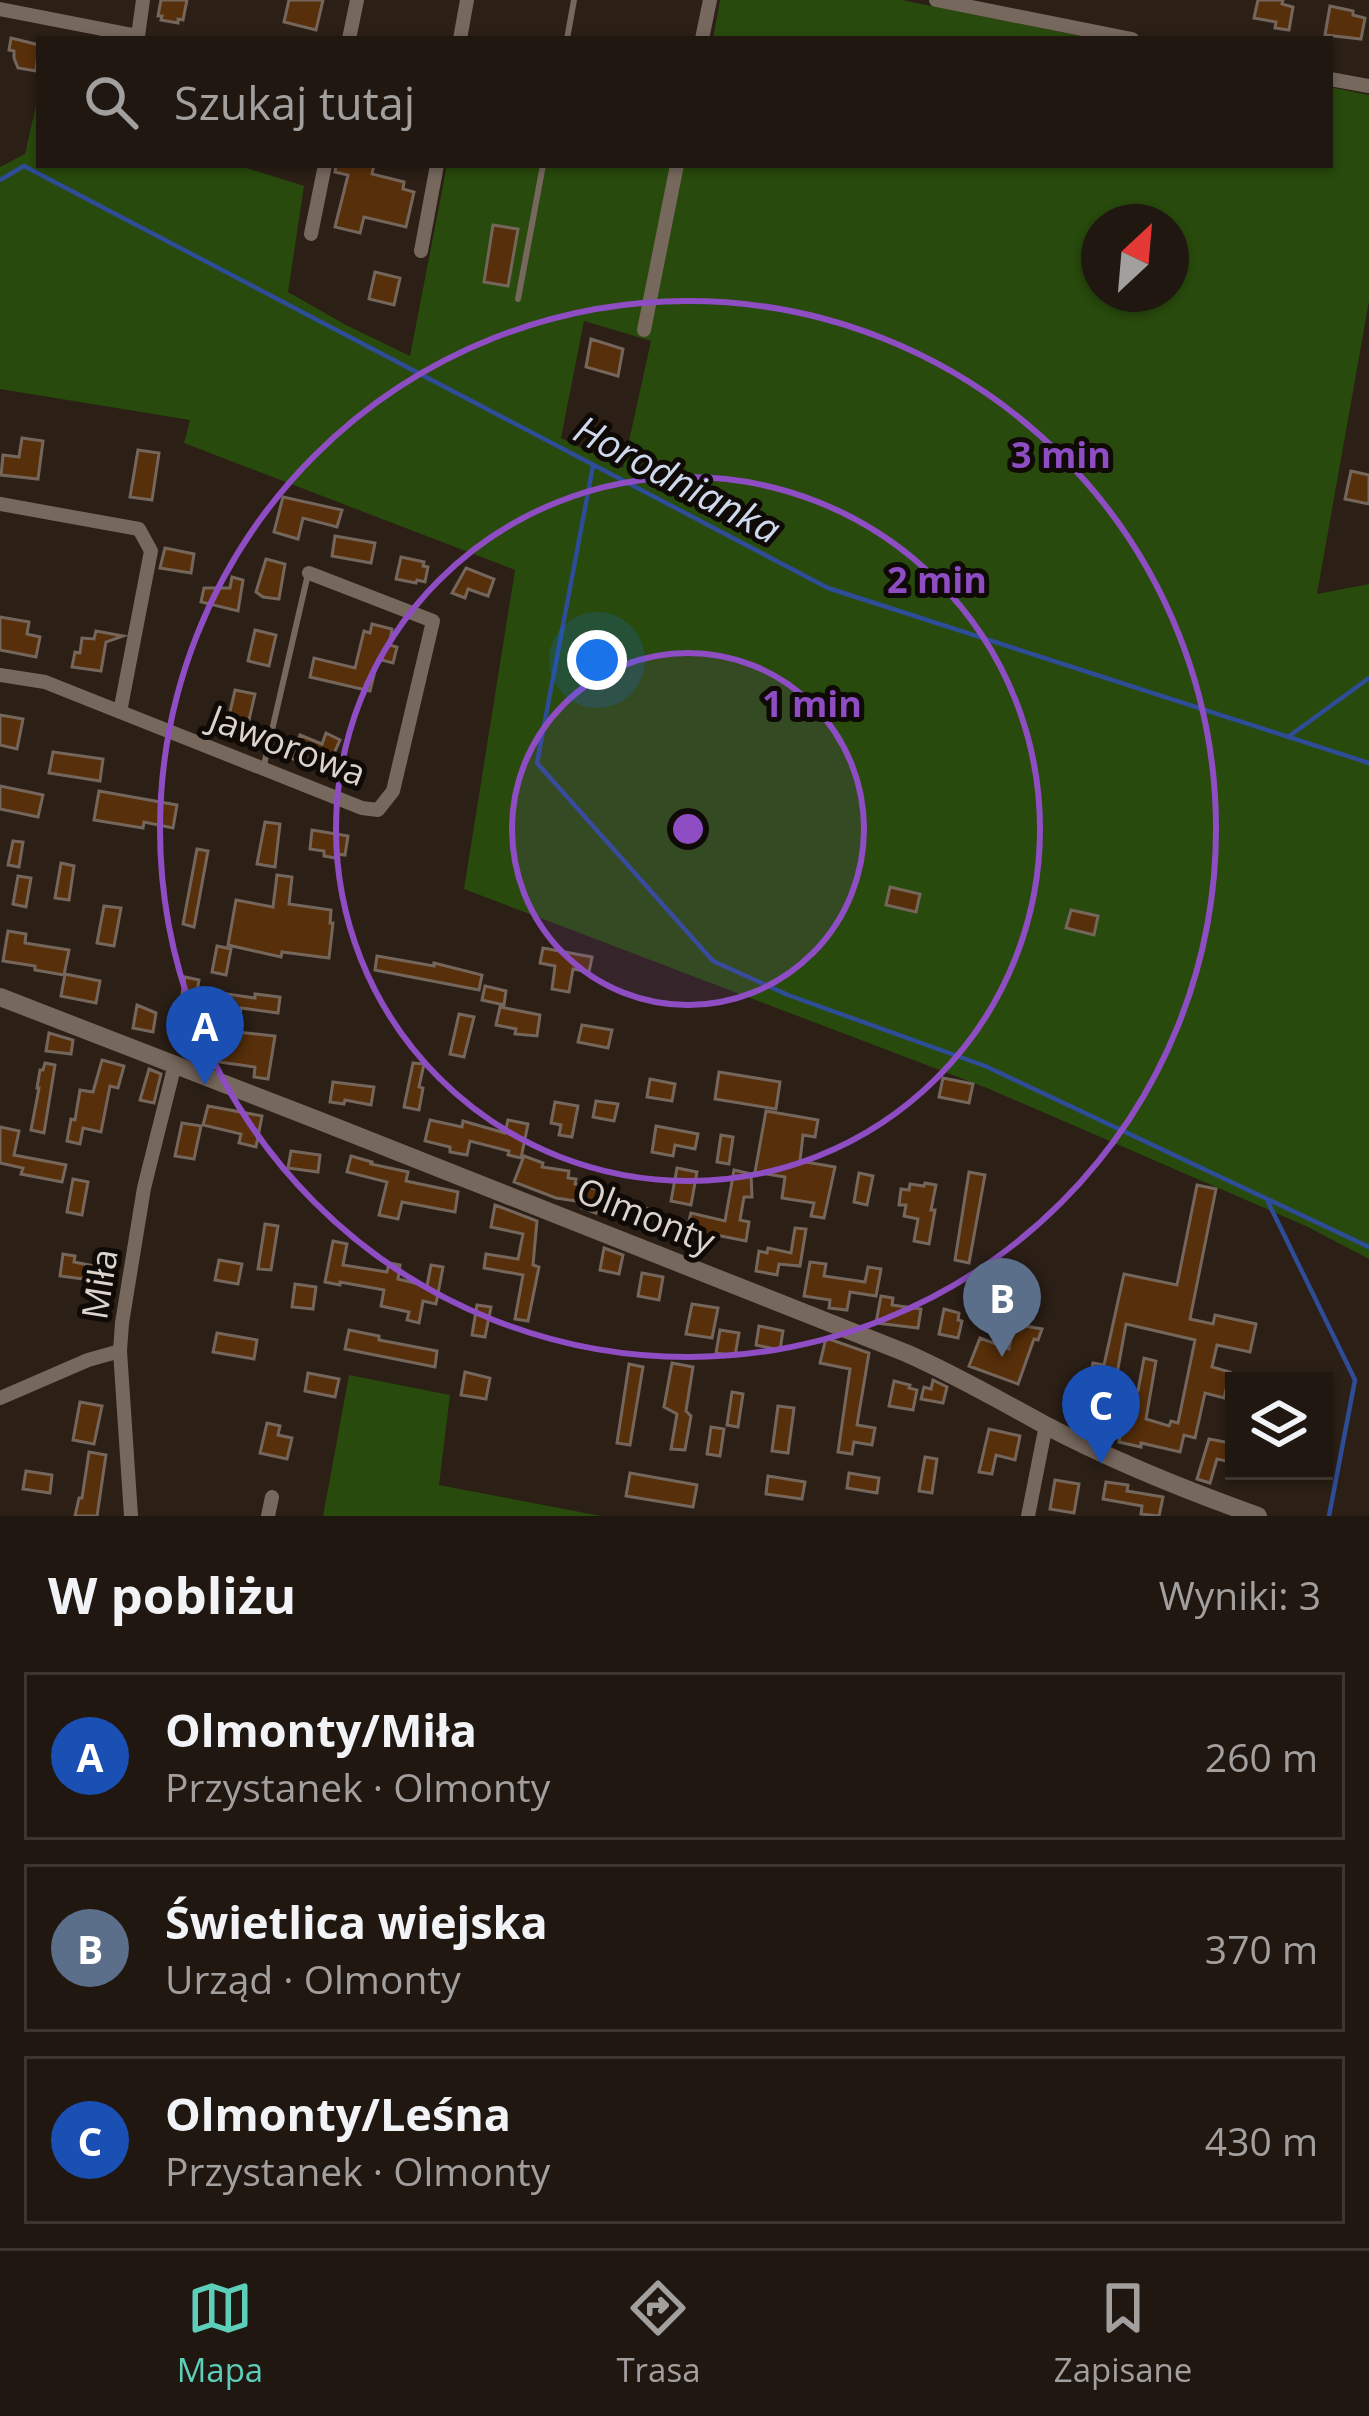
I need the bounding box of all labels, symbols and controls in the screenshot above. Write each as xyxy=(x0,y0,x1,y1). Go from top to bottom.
search box xyxy=(36,36,1333,168)
icon: search xyxy=(78,69,144,135)
text: Szukaj tutaj xyxy=(174,72,415,133)
north arrow xyxy=(1081,204,1189,312)
water label: Horodnianka xyxy=(566,401,790,555)
text: 3 min xyxy=(1011,430,1111,479)
text: 2 min xyxy=(887,555,987,604)
your location xyxy=(567,630,627,690)
text: 1 min xyxy=(762,679,862,728)
street label: Jaworowa xyxy=(200,692,373,797)
centre of rings xyxy=(667,808,709,850)
pin: A xyxy=(166,986,244,1085)
street label: Olmonty xyxy=(570,1165,723,1265)
street label: Miła xyxy=(69,1245,129,1323)
pin: B xyxy=(963,1258,1041,1357)
pin: C xyxy=(1062,1365,1140,1464)
map controls xyxy=(1225,1372,1333,1480)
button: layers xyxy=(1225,1372,1333,1480)
text: W pobliżu xyxy=(48,1559,296,1629)
text: Wyniki: 3 xyxy=(1159,1568,1321,1621)
text: Olmonty/Miła xyxy=(165,1699,477,1760)
text: A xyxy=(77,1730,103,1783)
text: 260 m xyxy=(1205,1730,1318,1783)
text: Przystanek · Olmonty xyxy=(165,1760,550,1813)
text: Świetlica wiejska xyxy=(165,1891,548,1952)
text: B xyxy=(77,1922,103,1975)
text: 370 m xyxy=(1205,1922,1318,1975)
text: Urząd · Olmonty xyxy=(165,1952,461,2005)
text: Olmonty/Leśna xyxy=(165,2083,511,2144)
text: C xyxy=(78,2114,102,2167)
text: 430 m xyxy=(1205,2114,1318,2167)
text: Przystanek · Olmonty xyxy=(165,2144,550,2197)
tab: Mapa xyxy=(177,2275,263,2392)
tab: Trasa xyxy=(616,2275,701,2392)
tab: Zapisane xyxy=(1054,2275,1192,2392)

